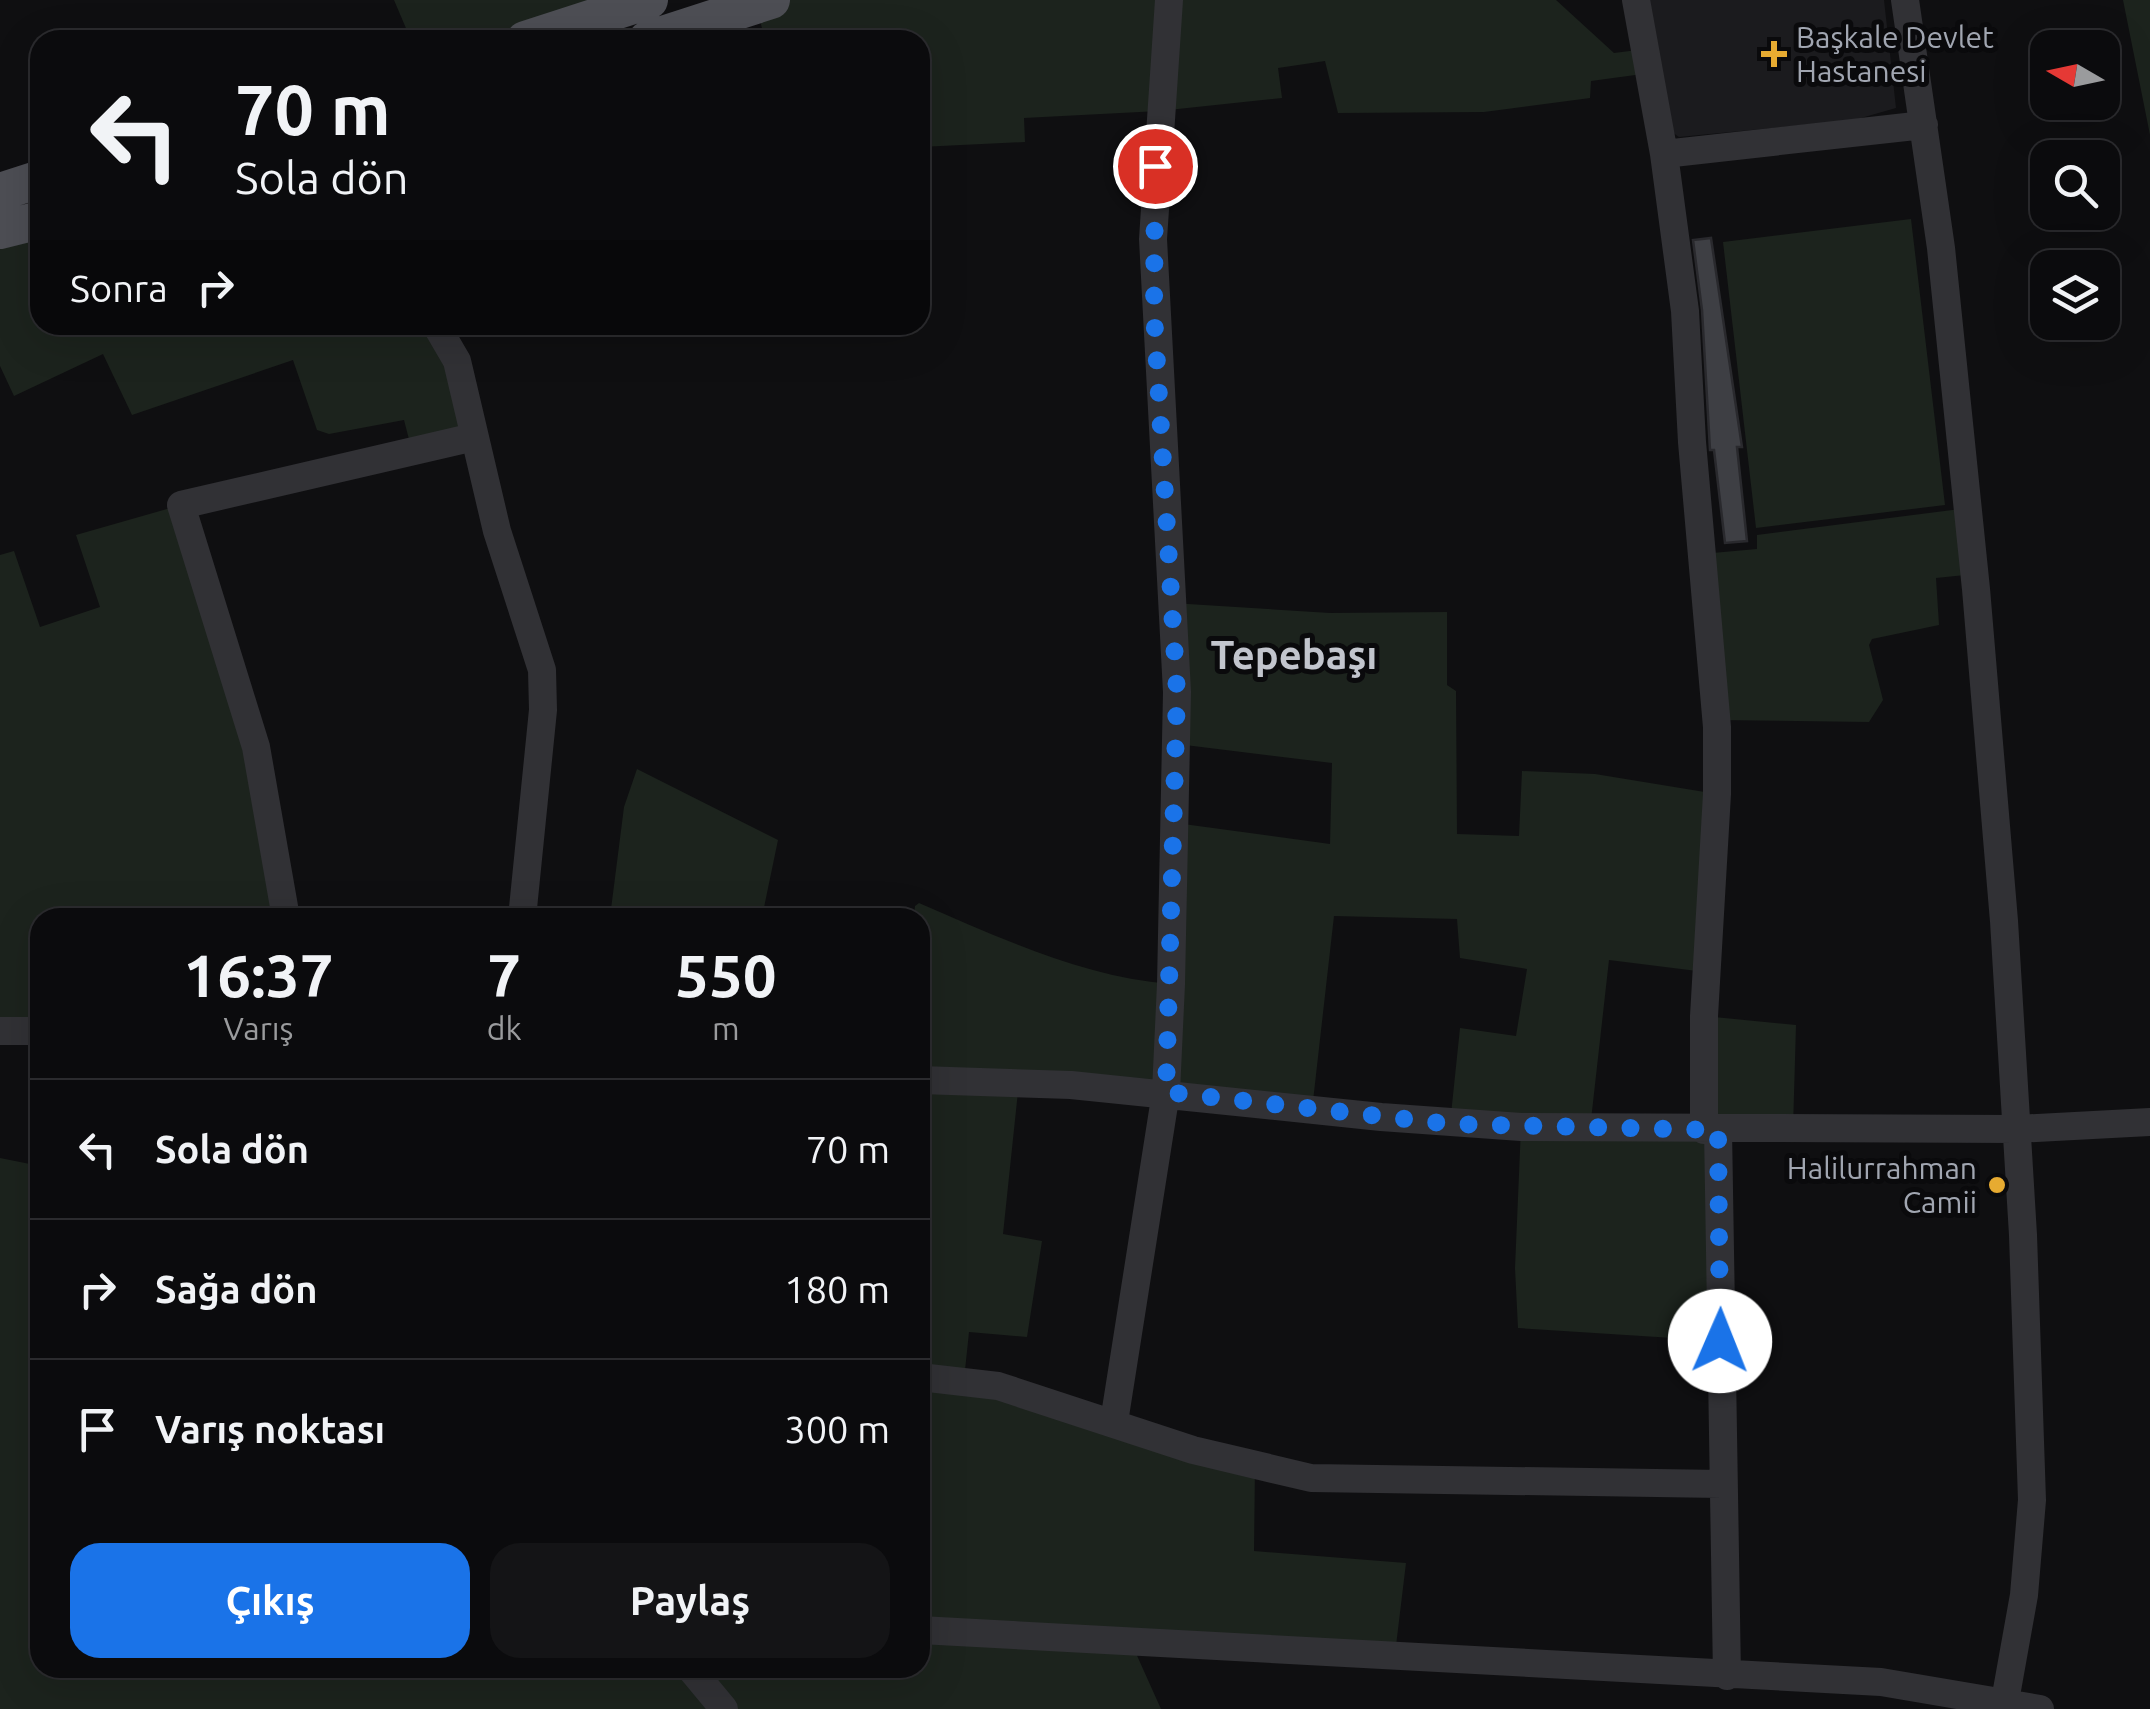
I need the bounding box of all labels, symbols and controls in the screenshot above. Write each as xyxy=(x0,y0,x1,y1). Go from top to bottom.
place label: Başkale Devlet Hastanesi xyxy=(1796,20,1994,88)
north arrow xyxy=(2030,30,2120,120)
map controls xyxy=(2030,30,2120,340)
marker: Başkale Devlet Hastanesi xyxy=(1761,41,1787,67)
icon: left xyxy=(70,70,200,200)
text: 70 m xyxy=(235,70,391,148)
pin xyxy=(1113,124,1198,209)
icon: arrive xyxy=(1128,139,1183,194)
button: search xyxy=(2030,140,2120,230)
text: Sola dön xyxy=(235,152,409,203)
button: layers xyxy=(2030,250,2120,340)
icon: right xyxy=(188,260,243,315)
text: Sonra xyxy=(70,267,168,309)
district label: Tepebaşı xyxy=(1211,632,1378,678)
text: 16:37 xyxy=(183,941,333,1008)
text: 7 xyxy=(487,941,521,1008)
text: 550 xyxy=(675,941,777,1008)
text: Varış xyxy=(223,1010,293,1046)
text: dk xyxy=(487,1010,522,1046)
text: m xyxy=(712,1010,740,1046)
icon: left xyxy=(70,1122,125,1177)
text: Sola dön xyxy=(155,1128,309,1170)
text: 70 m xyxy=(806,1128,890,1170)
place label: Halilurrahman Camii xyxy=(1787,1151,1977,1219)
marker: Halilurrahman Camii xyxy=(1986,1174,2008,1196)
icon: right xyxy=(70,1262,125,1317)
text: Sağa dön xyxy=(155,1268,317,1310)
text: 180 m xyxy=(784,1268,890,1310)
position arrow xyxy=(1668,1289,1772,1393)
icon: arrive xyxy=(70,1402,125,1457)
text: Varış noktası xyxy=(155,1408,385,1450)
text: 300 m xyxy=(784,1408,890,1450)
button: Çıkış xyxy=(70,1543,470,1658)
button: Paylaş xyxy=(490,1543,890,1658)

